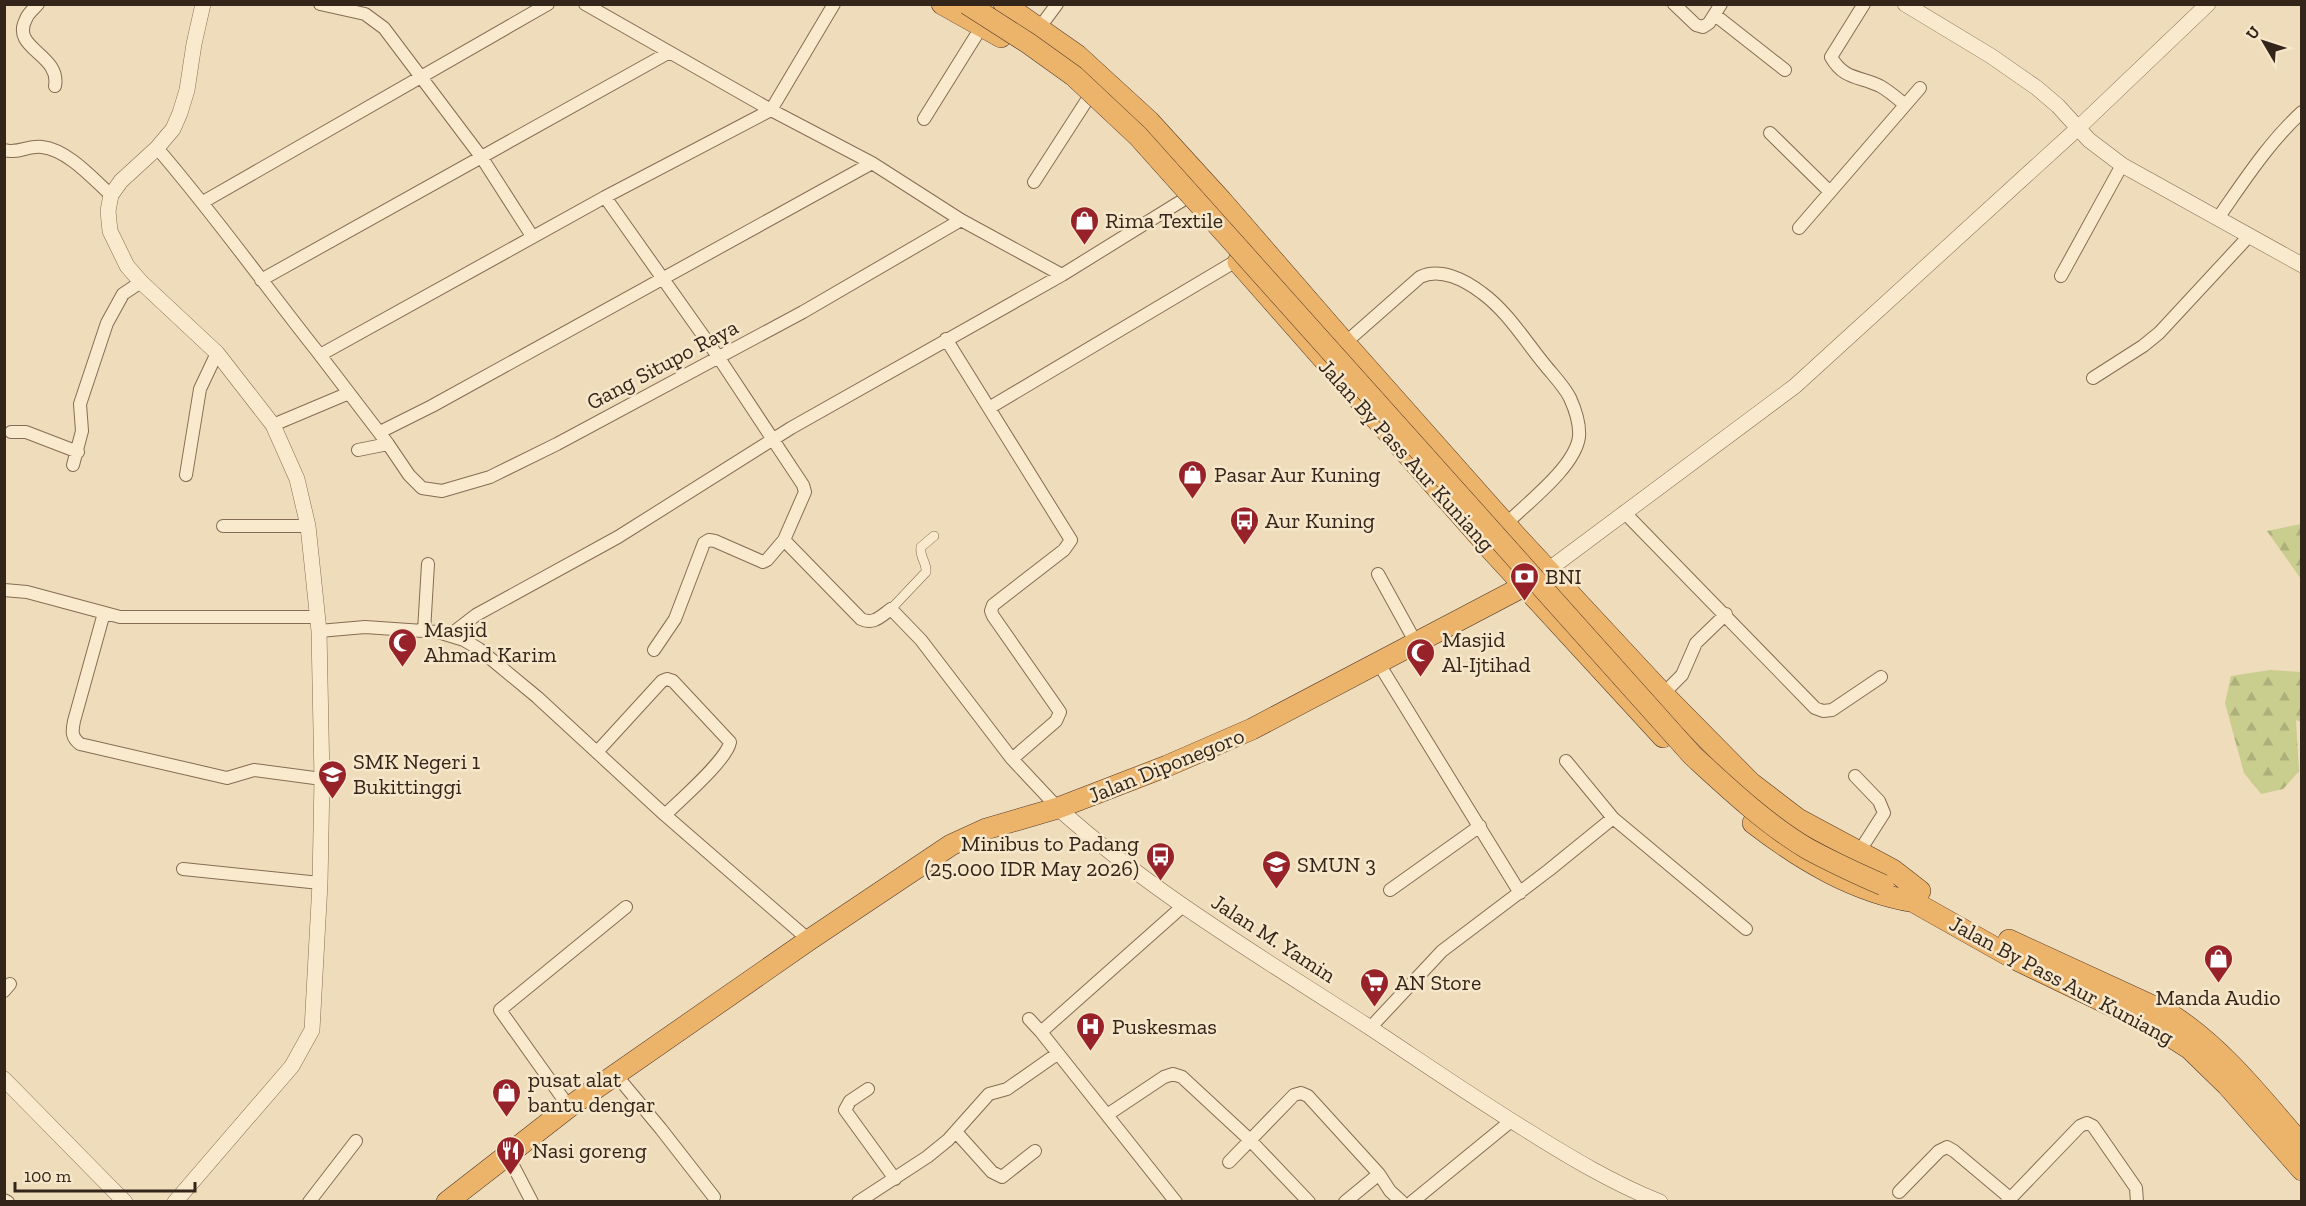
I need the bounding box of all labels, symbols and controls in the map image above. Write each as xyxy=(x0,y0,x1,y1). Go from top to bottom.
north arrow xyxy=(2234,12,2294,72)
text: U xyxy=(2242,22,2264,43)
shop icon: Rima Textile xyxy=(1068,204,1100,246)
place label: Rima Textile xyxy=(1105,207,1223,234)
street label: Gang Situpo Raya xyxy=(582,313,743,416)
street label: Jalan By Pass Aur Kuniang xyxy=(1313,353,1500,557)
shop icon: Pasar Aur Kuning xyxy=(1177,458,1209,500)
place label: Pasar Aur Kuning xyxy=(1214,461,1380,488)
bus stop icon: Aur Kuning xyxy=(1228,504,1260,546)
place label: Aur Kuning xyxy=(1265,507,1375,534)
bank icon: BNI xyxy=(1508,560,1540,602)
place label: BNI xyxy=(1545,563,1582,590)
place label: Masjid Ahmad Karim xyxy=(424,616,556,668)
mosque icon: Masjid Ahmad Karim xyxy=(387,626,419,668)
place label: Masjid Al-Ijtihad xyxy=(1442,626,1531,678)
mosque icon: Masjid Al-Ijtihad xyxy=(1405,636,1437,678)
street label: Jalan Diponegoro xyxy=(1084,722,1248,809)
place label: SMK Negeri 1 Bukittinggi xyxy=(353,748,481,800)
school or university icon: SMK Negeri 1 Bukittinggi xyxy=(316,758,348,800)
place label: Minibus to Padang (25.000 IDR May 2026) xyxy=(924,830,1139,882)
bus stop icon: Minibus to Padang (25.000 IDR May 2026) xyxy=(1144,840,1176,882)
school or university icon: SMUN 3 xyxy=(1260,848,1292,890)
place label: SMUN 3 xyxy=(1297,851,1376,878)
street label: Jalan M. Yamin xyxy=(1207,888,1341,989)
street label: Jalan By Pass Aur Kuniang xyxy=(1945,910,2179,1051)
shop icon: Manda Audio xyxy=(2202,942,2234,984)
supermarket icon: AN Store xyxy=(1358,966,1390,1008)
place label: AN Store xyxy=(1395,969,1481,996)
place label: Manda Audio xyxy=(2155,984,2281,1011)
hospital icon: Puskesmas xyxy=(1075,1010,1107,1052)
place label: Puskesmas xyxy=(1112,1013,1217,1040)
place label: pusat alat bantu dengar xyxy=(527,1066,655,1118)
shop icon: pusat alat bantu dengar xyxy=(491,1076,523,1118)
restaurant icon: Nasi goreng xyxy=(495,1134,527,1176)
place label: Nasi goreng xyxy=(532,1137,647,1164)
scale bar xyxy=(15,1155,195,1193)
text: 100 m xyxy=(24,1165,72,1187)

